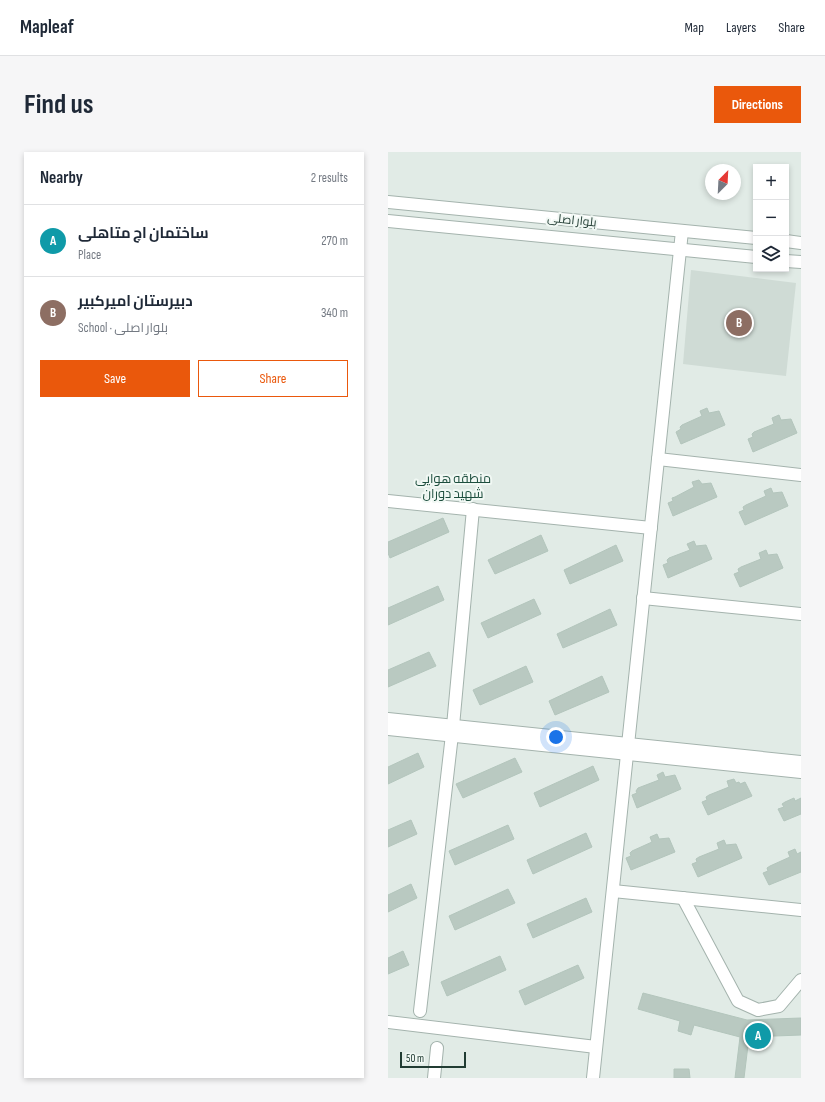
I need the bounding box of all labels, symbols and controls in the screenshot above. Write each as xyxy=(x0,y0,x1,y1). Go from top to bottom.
text: Mapleaf xyxy=(20,16,74,39)
text: Map xyxy=(684,19,704,36)
text: Layers xyxy=(726,19,756,36)
text: Share xyxy=(778,19,805,36)
button: Directions xyxy=(714,86,801,123)
text: Find us xyxy=(24,88,93,121)
north arrow xyxy=(705,164,741,200)
map controls xyxy=(753,164,789,272)
button: + xyxy=(753,164,789,200)
text: Nearby xyxy=(40,168,83,188)
text: 2 results xyxy=(311,170,348,186)
button: − xyxy=(753,200,789,236)
street label: بلوار اصلی xyxy=(547,210,597,231)
text: ساختمان اچ متاهلی xyxy=(78,224,209,243)
text: A xyxy=(50,233,56,249)
text: 270 m xyxy=(321,233,348,249)
button: layers xyxy=(753,236,789,272)
text: Place xyxy=(78,247,101,263)
text: دبیرستان امیرکبیر xyxy=(78,292,193,311)
text: B xyxy=(50,305,56,321)
text: 340 m xyxy=(321,305,348,321)
pin: B xyxy=(726,308,752,338)
text: School · بلوار اصلی xyxy=(78,320,168,336)
button: Save xyxy=(40,360,190,397)
button: Share xyxy=(198,360,348,397)
district label: منطقه هوایی شهید دوران xyxy=(415,471,491,502)
your location xyxy=(546,727,566,747)
pin: A xyxy=(745,1021,771,1051)
scale bar xyxy=(400,1050,466,1069)
text: 50 m xyxy=(406,1052,424,1065)

